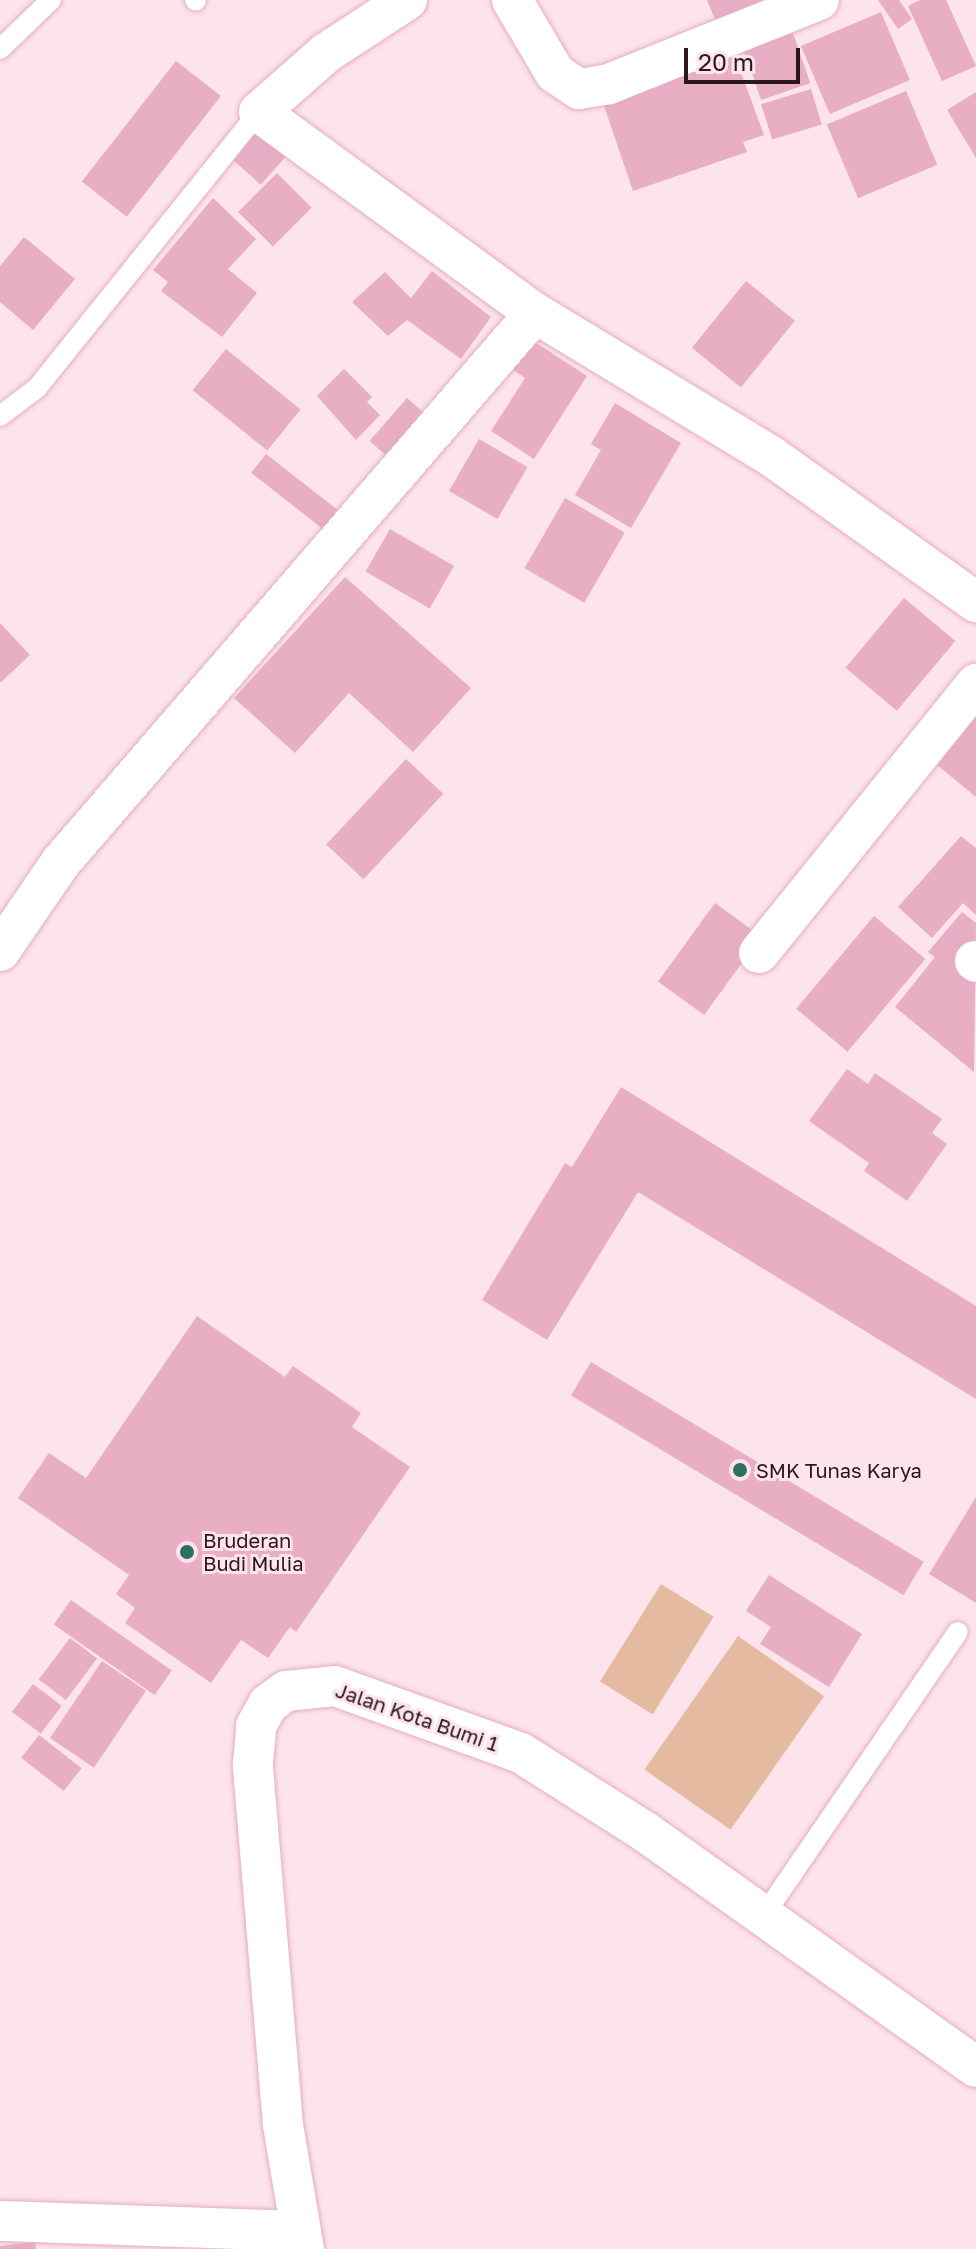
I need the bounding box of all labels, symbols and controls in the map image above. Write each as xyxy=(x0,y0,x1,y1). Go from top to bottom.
scale bar xyxy=(688,32,804,82)
text: 20 m xyxy=(698,47,754,76)
place label: SMK Tunas Karya xyxy=(756,1458,922,1482)
marker: SMK Tunas Karya xyxy=(731,1461,749,1479)
place label: Bruderan Budi Mulia xyxy=(203,1528,304,1575)
marker: Bruderan Budi Mulia xyxy=(178,1543,196,1561)
street label: Jalan Kota Bumi 1 xyxy=(333,1678,501,1756)

